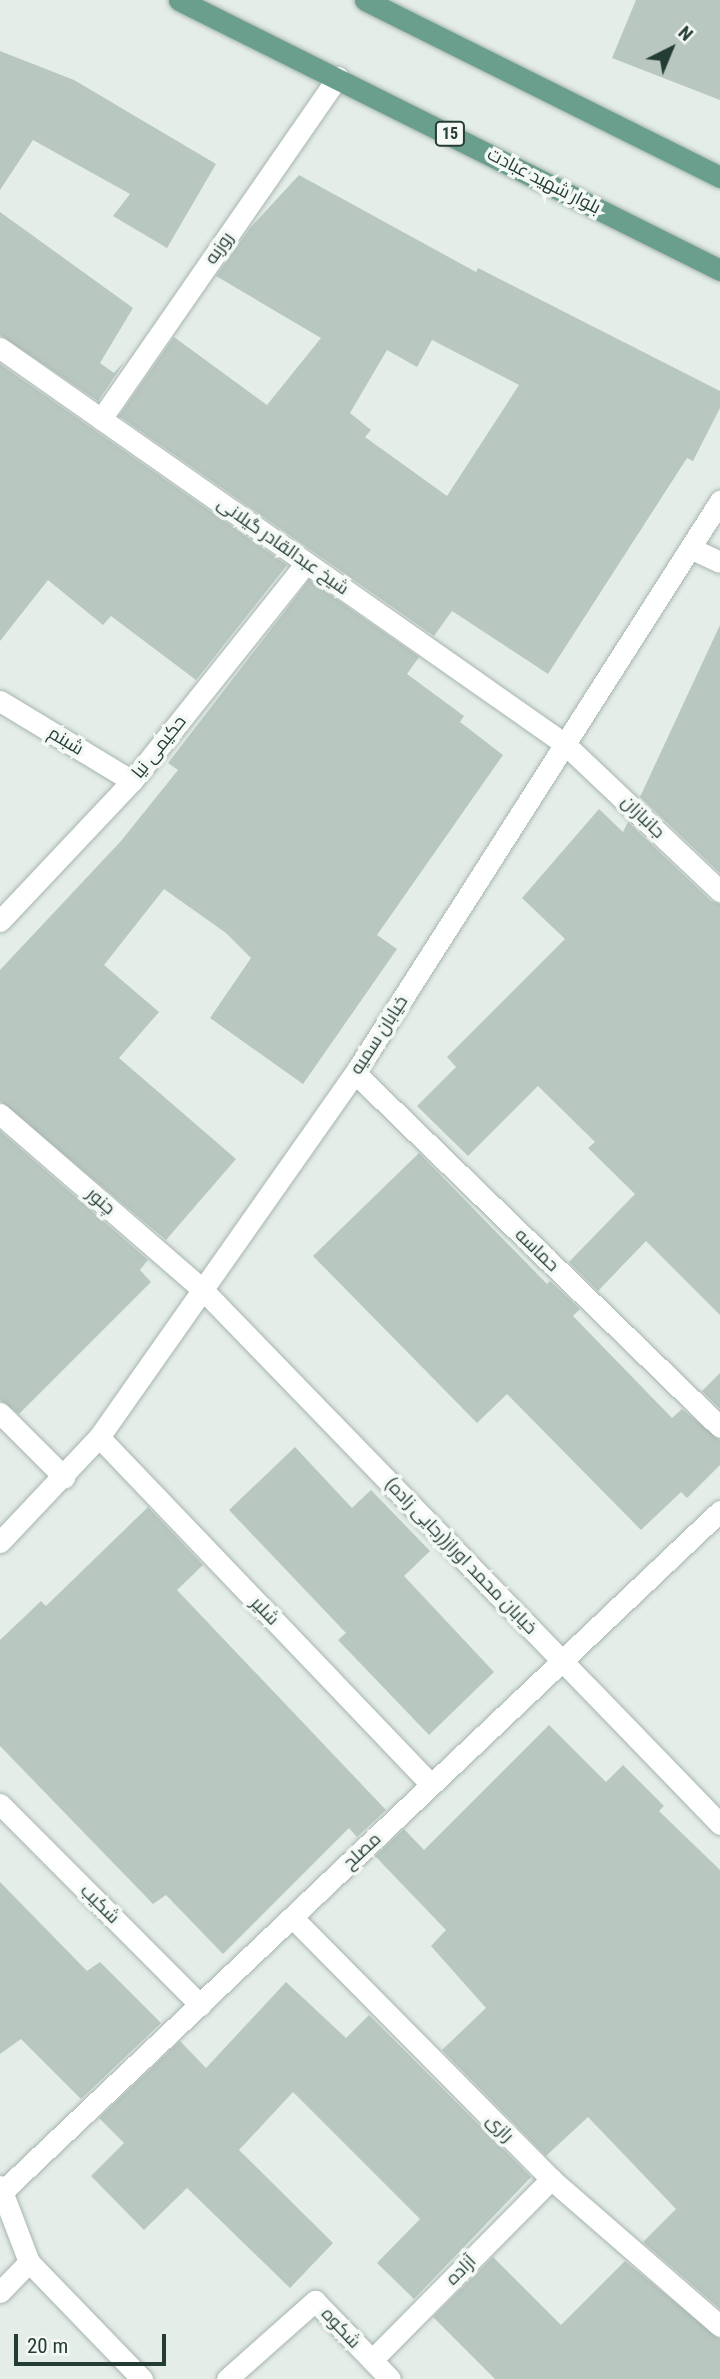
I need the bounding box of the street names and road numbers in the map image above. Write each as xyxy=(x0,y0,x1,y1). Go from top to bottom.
road number: 15 xyxy=(434,122,466,146)
street label: بلوار شهید عبادت xyxy=(484,143,604,219)
street label: روزبه xyxy=(200,228,238,268)
street label: شیخ عبدالقادر گیلانی xyxy=(213,493,353,599)
street label: حکیمی نیا xyxy=(127,711,191,783)
street label: شبنم xyxy=(44,722,88,760)
street label: جانبازان xyxy=(617,791,669,843)
street label: خیابان سمیه xyxy=(346,992,412,1078)
street label: چنور xyxy=(82,1183,120,1219)
street label: حماسه xyxy=(511,1224,563,1276)
street label: خیابان محمد اوراز(رجایی زاده) xyxy=(381,1473,541,1639)
street label: شلیر xyxy=(246,1592,284,1630)
street label: مصلح xyxy=(339,1828,385,1874)
street label: شکیب xyxy=(76,1880,124,1928)
street label: رازی xyxy=(482,2110,518,2146)
street label: آزاده xyxy=(441,2250,481,2290)
street label: شکوه xyxy=(317,2303,365,2353)

